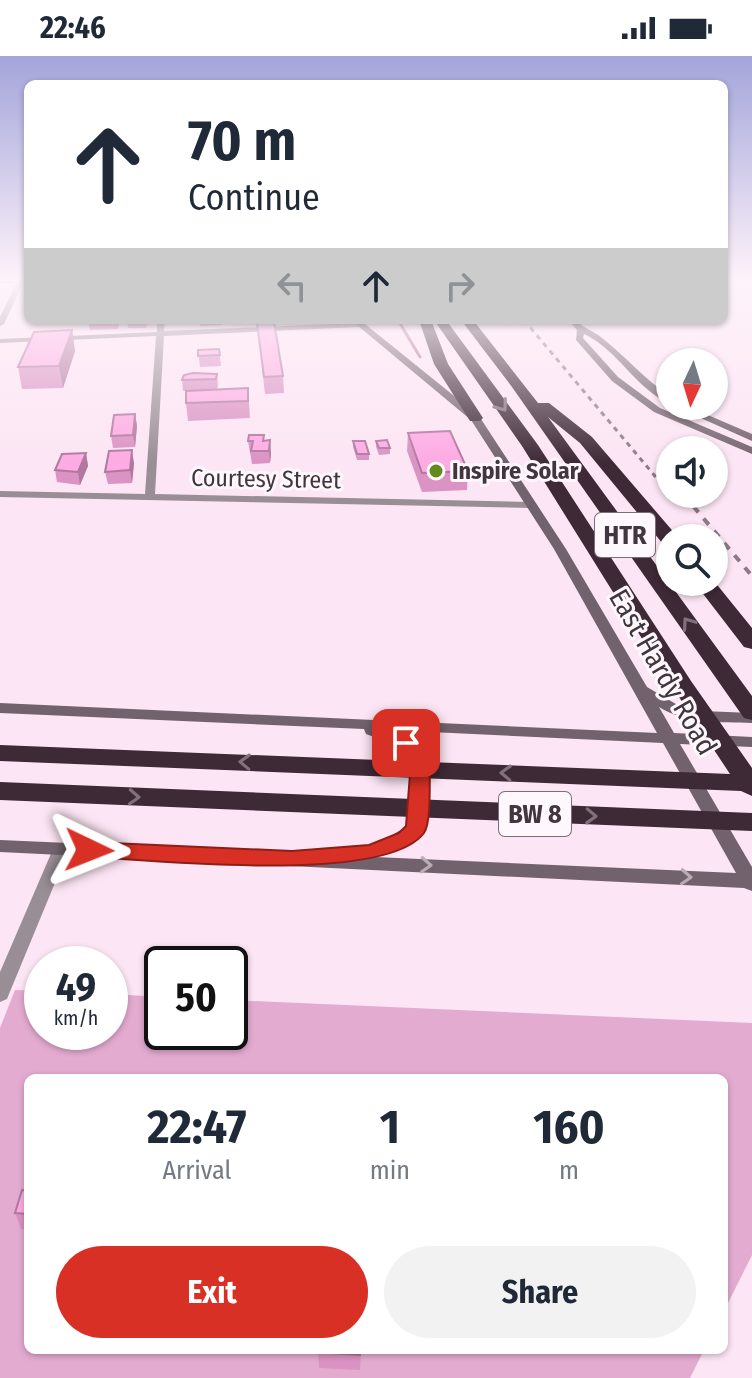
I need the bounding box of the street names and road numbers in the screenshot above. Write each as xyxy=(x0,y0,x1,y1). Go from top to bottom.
street label: Courtesy Street xyxy=(191,464,341,494)
road number: HTR xyxy=(595,513,655,557)
street label: East Hardy Road xyxy=(602,583,724,761)
road number: BW 8 xyxy=(499,792,571,836)

